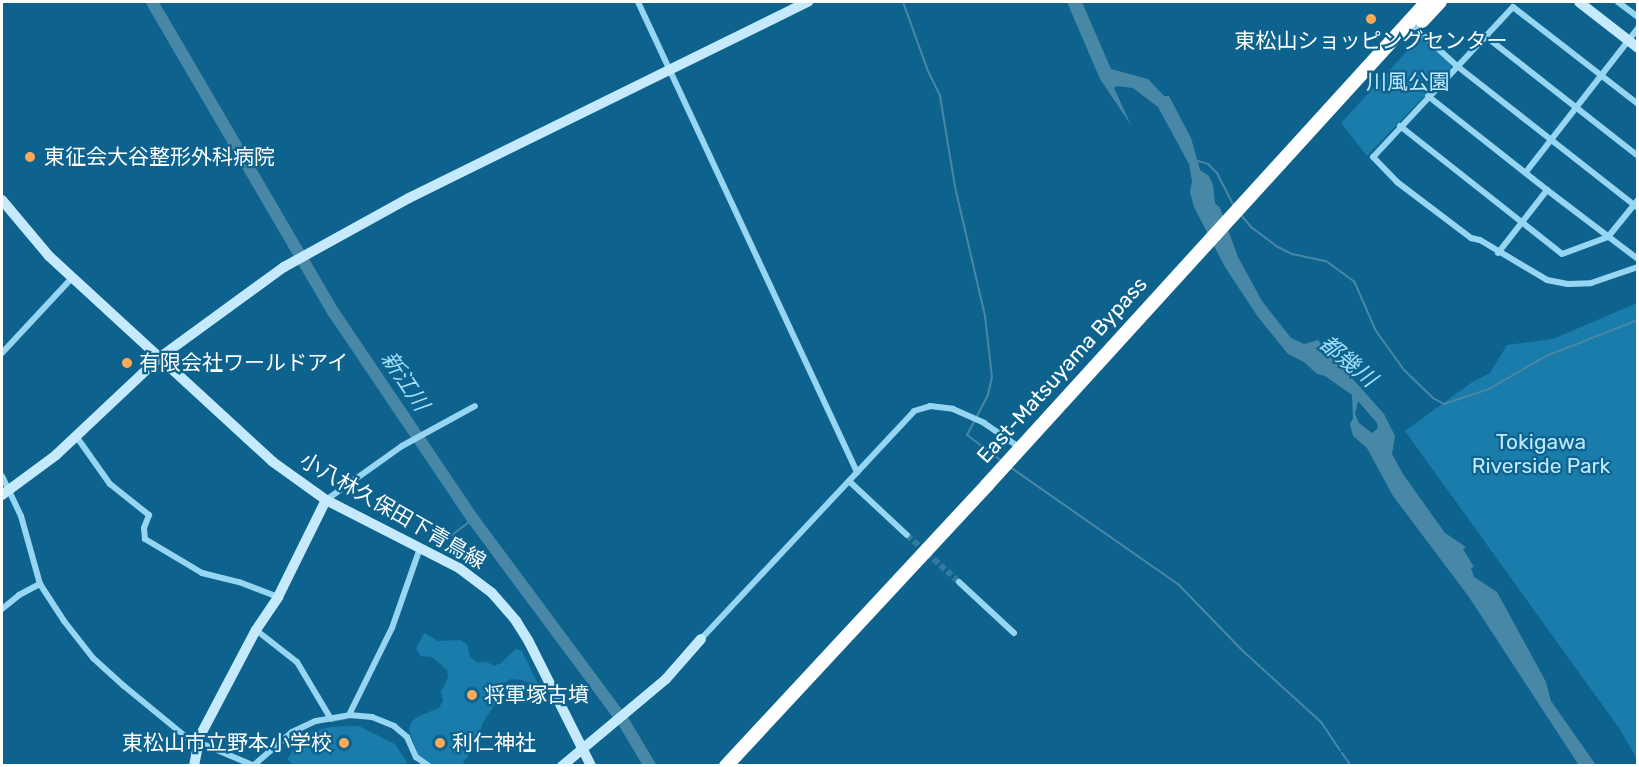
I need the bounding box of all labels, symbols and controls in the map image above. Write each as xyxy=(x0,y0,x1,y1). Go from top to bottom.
marker: 東松山ショッピングセンター xyxy=(1364,12,1378,26)
place label: 東松山ショッピングセンター xyxy=(1235,28,1507,54)
park label: 川風公園 xyxy=(1366,69,1450,95)
place label: 東征会大谷整形外科病院 xyxy=(44,144,275,170)
marker: 東征会大谷整形外科病院 xyxy=(21,148,39,166)
street label: East-Matsuyama Bypass xyxy=(972,272,1152,468)
water label: 都幾川 xyxy=(1314,330,1382,392)
water label: 新江川 xyxy=(376,346,434,416)
place label: 有限会社ワールドアイ xyxy=(139,350,349,376)
marker: 有限会社ワールドアイ xyxy=(120,356,134,370)
park label: Tokigawa Riverside Park xyxy=(1472,429,1610,479)
street label: 小八林久保田下青鳥線 xyxy=(296,448,490,574)
place label: 将軍塚古墳 xyxy=(484,682,589,708)
marker: 将軍塚古墳 xyxy=(465,688,479,702)
place label: 東松山市立野本小学校 xyxy=(122,730,332,756)
place label: 利仁神社 xyxy=(452,730,536,756)
marker: 東松山市立野本小学校 xyxy=(337,736,351,750)
marker: 利仁神社 xyxy=(433,736,447,750)

